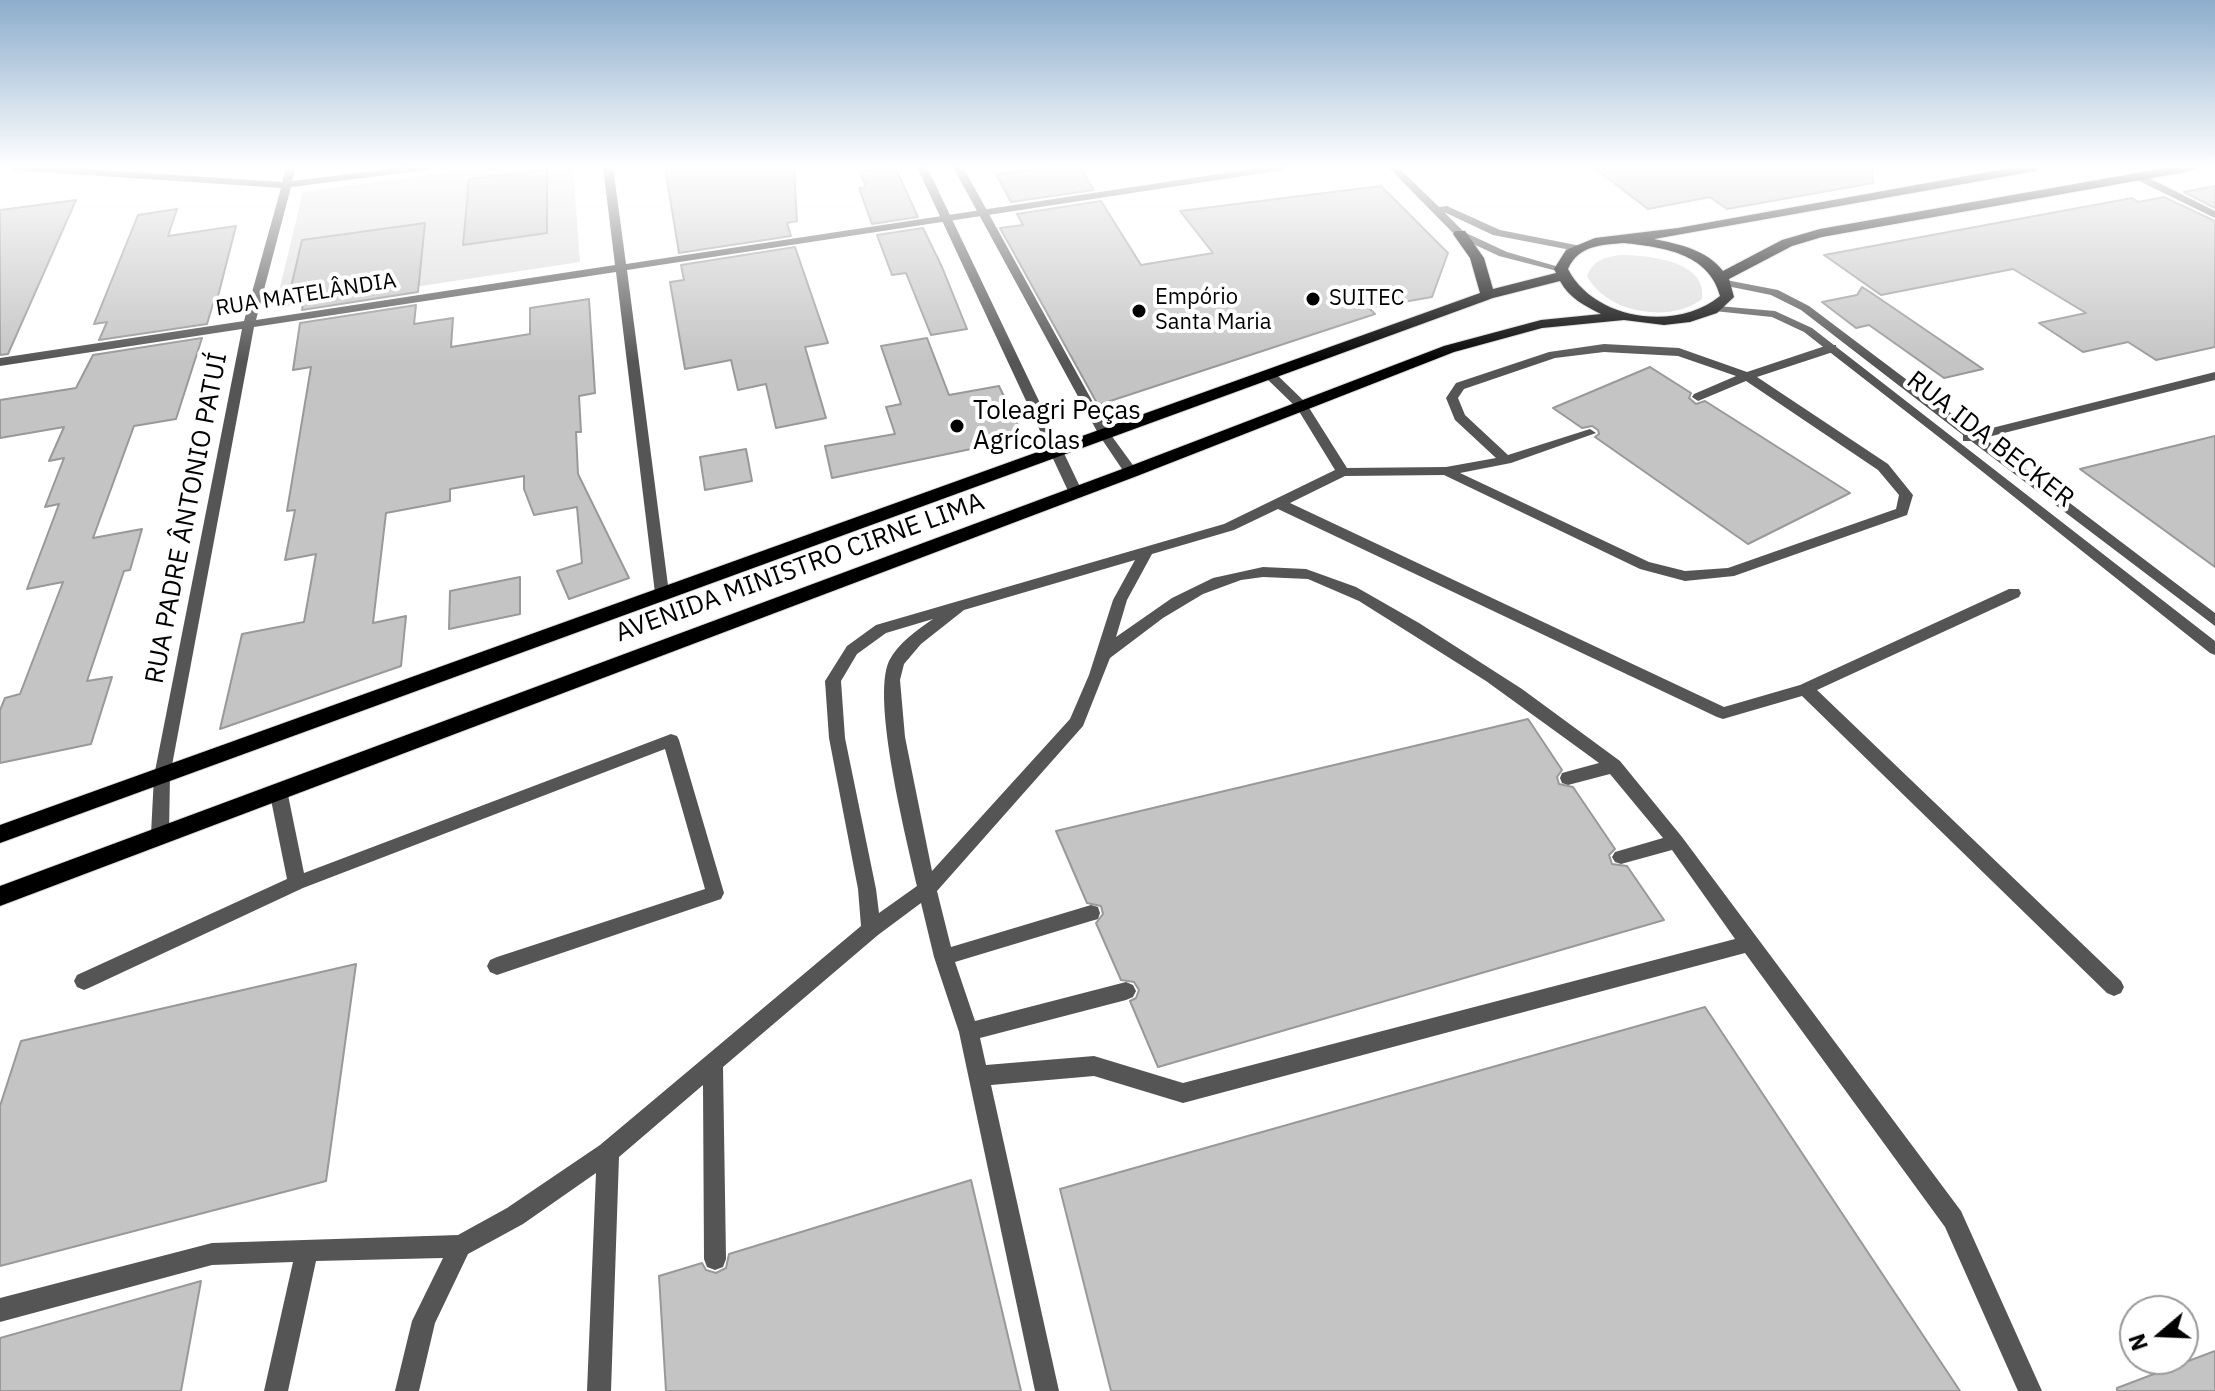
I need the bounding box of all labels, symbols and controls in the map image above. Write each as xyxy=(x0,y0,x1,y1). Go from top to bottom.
street label: RUA MATELÂNDIA xyxy=(214,268,398,322)
place label: Empório Santa Maria xyxy=(1155,285,1272,336)
place label: SUITEC xyxy=(1329,286,1404,312)
marker: SUITEC xyxy=(1304,290,1322,308)
marker: Empório Santa Maria xyxy=(1130,302,1148,320)
street label: RUA PADRE ÂNTONIO PATUÍ xyxy=(140,350,234,686)
street label: RUA IDA BECKER xyxy=(1900,365,2080,515)
place label: Toleagri Peças Agrícolas xyxy=(973,395,1141,456)
marker: Toleagri Peças Agrícolas xyxy=(948,417,966,435)
street label: AVENIDA MINISTRO CIRNE LIMA xyxy=(611,487,989,649)
north arrow xyxy=(2119,1295,2199,1375)
text: N xyxy=(2121,1330,2154,1355)

